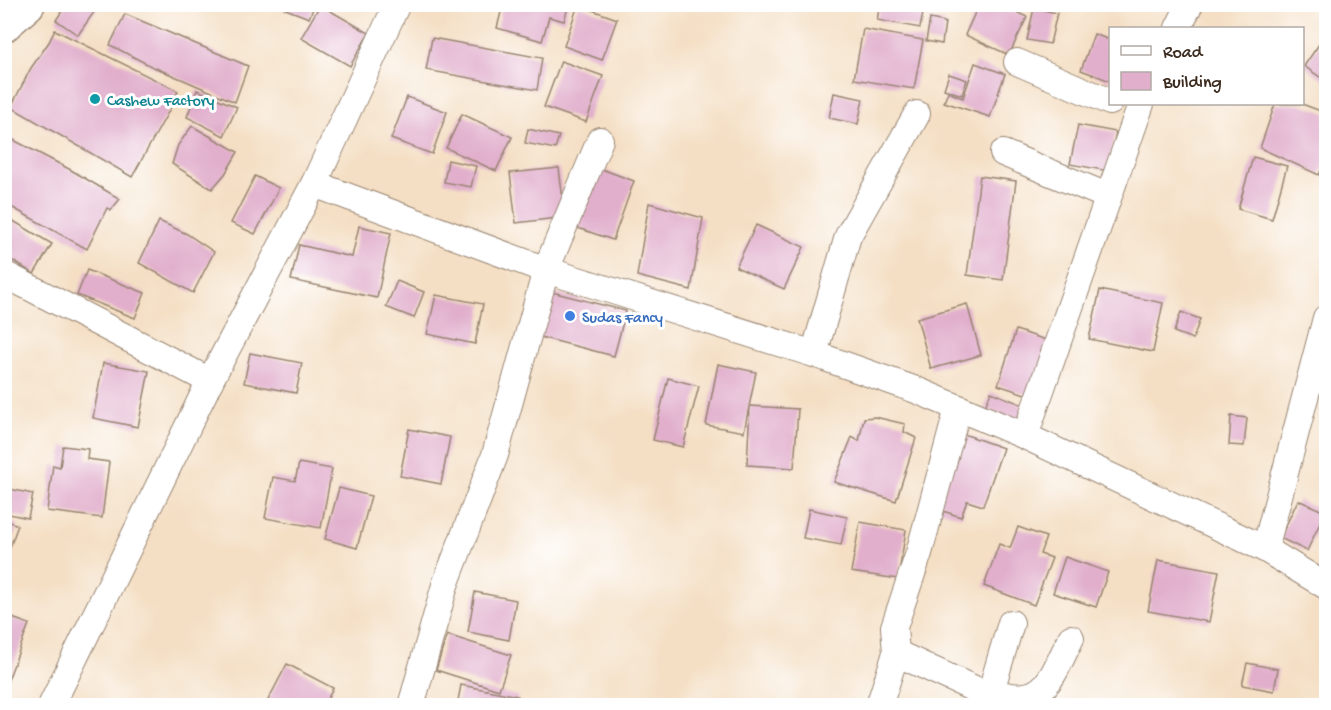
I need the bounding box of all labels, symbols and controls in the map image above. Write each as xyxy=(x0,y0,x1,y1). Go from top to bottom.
legend xyxy=(1109,27,1304,105)
text: Road xyxy=(1163,43,1204,64)
text: Building xyxy=(1162,73,1222,94)
marker: Cashew Factory xyxy=(88,92,102,106)
place label: Cashew Factory xyxy=(107,93,215,112)
marker: Sudas Fancy xyxy=(563,309,577,323)
place label: Sudas Fancy xyxy=(582,310,663,329)

